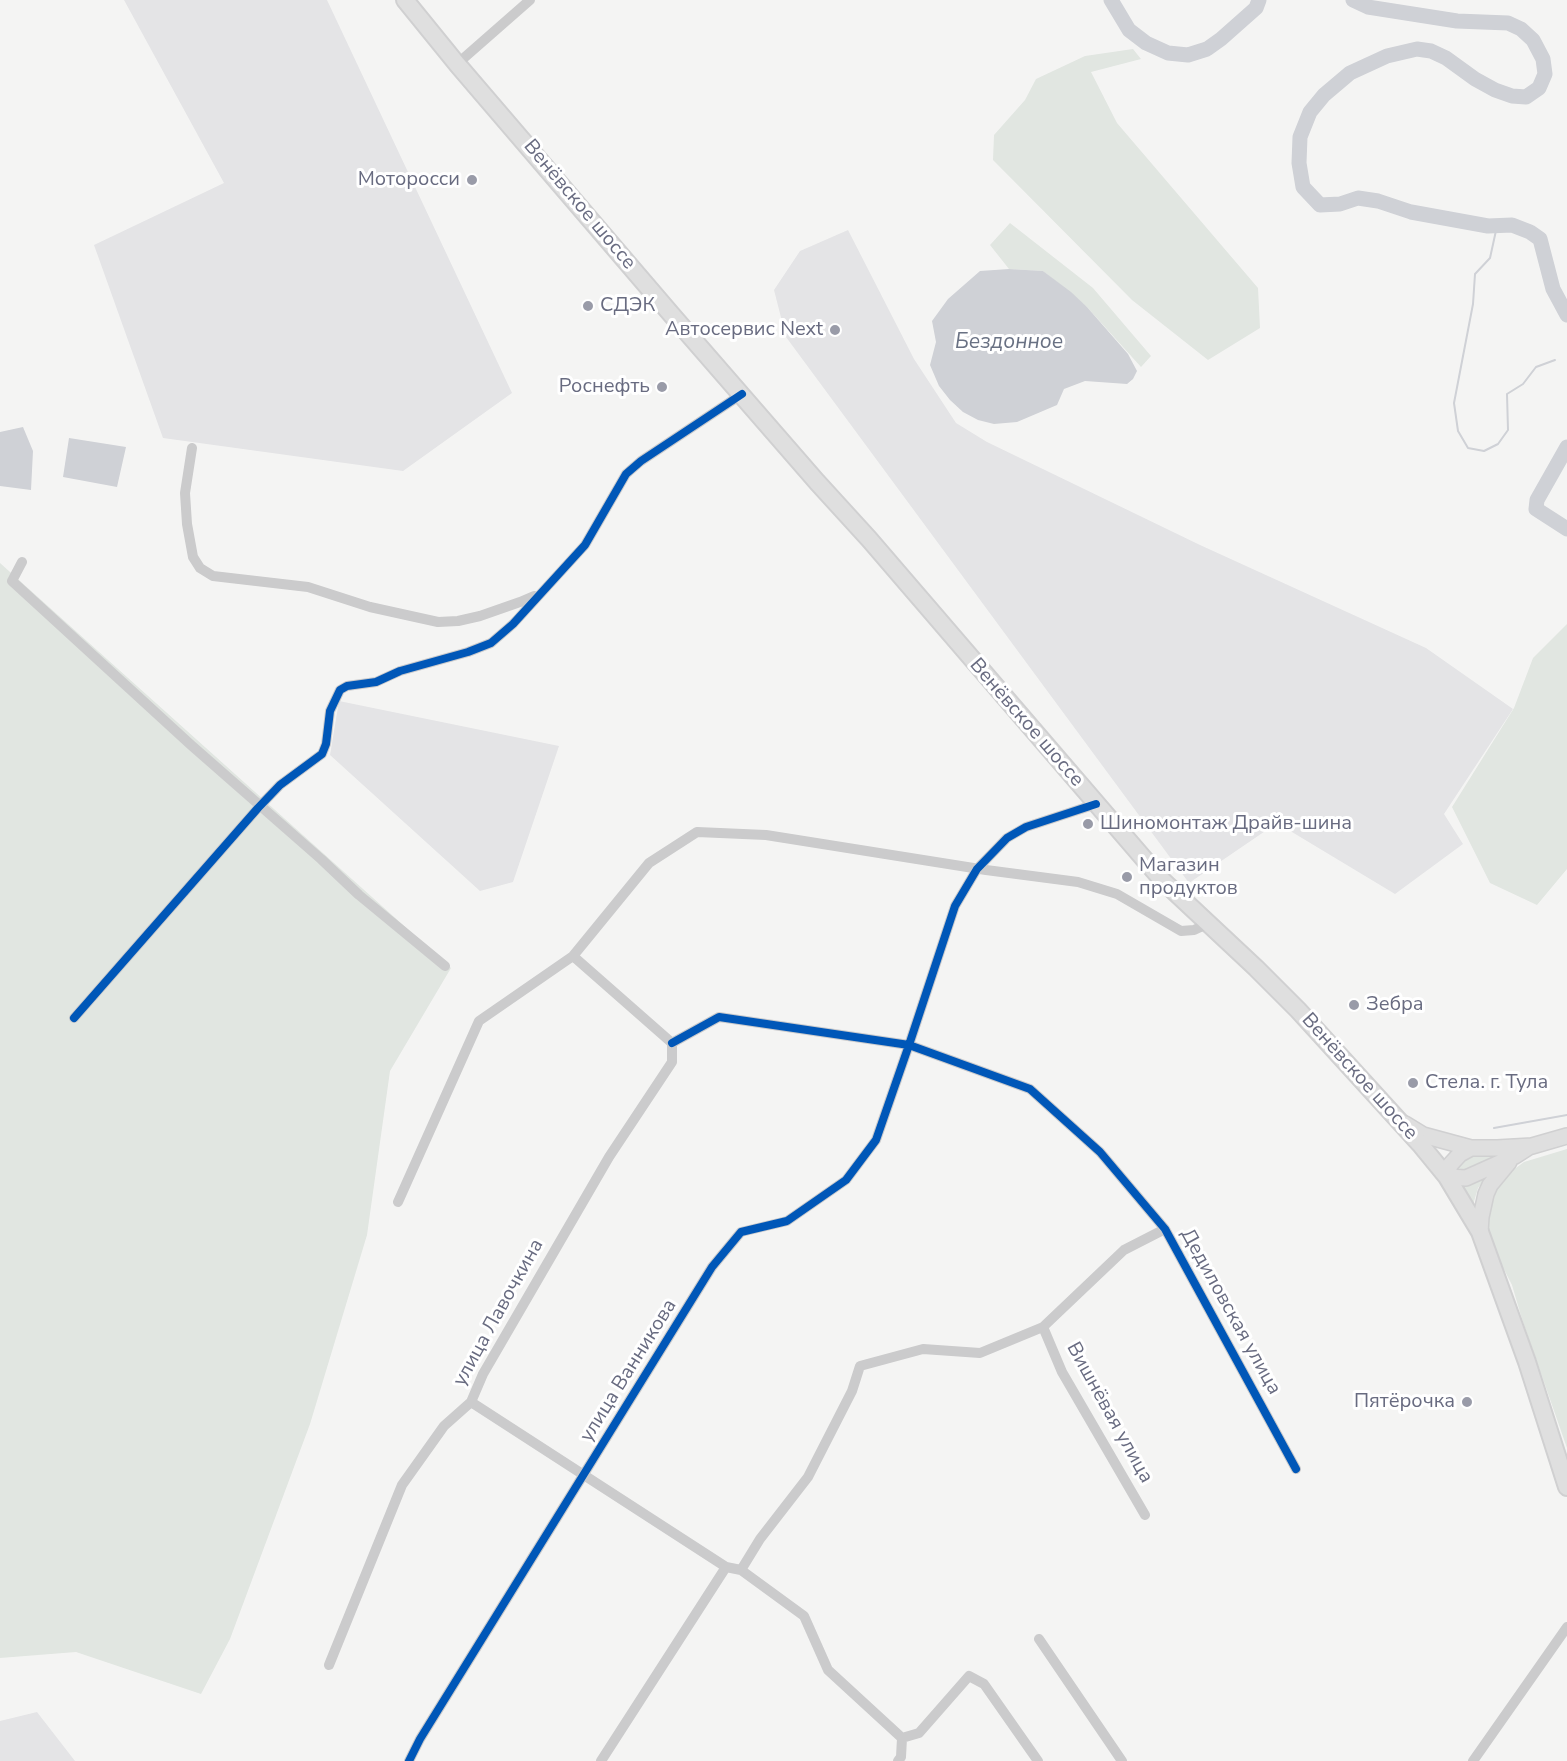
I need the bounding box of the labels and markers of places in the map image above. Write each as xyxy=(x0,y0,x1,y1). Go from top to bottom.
place label: Моторосси xyxy=(358,168,460,192)
marker: Моторосси xyxy=(465,173,479,187)
place label: СДЭК xyxy=(600,294,655,318)
marker: СДЭК xyxy=(581,299,595,313)
place label: Автосервис Next xyxy=(665,318,823,342)
marker: Автосервис Next xyxy=(828,323,842,337)
place label: Роснефть xyxy=(559,375,650,399)
marker: Роснефть xyxy=(655,380,669,394)
place label: Шиномонтаж Драйв-шина xyxy=(1100,812,1352,836)
marker: Шиномонтаж Драйв-шина xyxy=(1081,817,1095,831)
place label: Магазин продуктов xyxy=(1139,854,1238,901)
marker: Магазин продуктов xyxy=(1120,870,1134,884)
place label: Зебра xyxy=(1366,993,1424,1017)
marker: Зебра xyxy=(1347,998,1361,1012)
place label: Стела. г. Тула xyxy=(1425,1071,1548,1095)
marker: Стела. г. Тула xyxy=(1406,1076,1420,1090)
place label: Пятёрочка xyxy=(1354,1390,1455,1414)
marker: Пятёрочка xyxy=(1460,1395,1474,1409)

